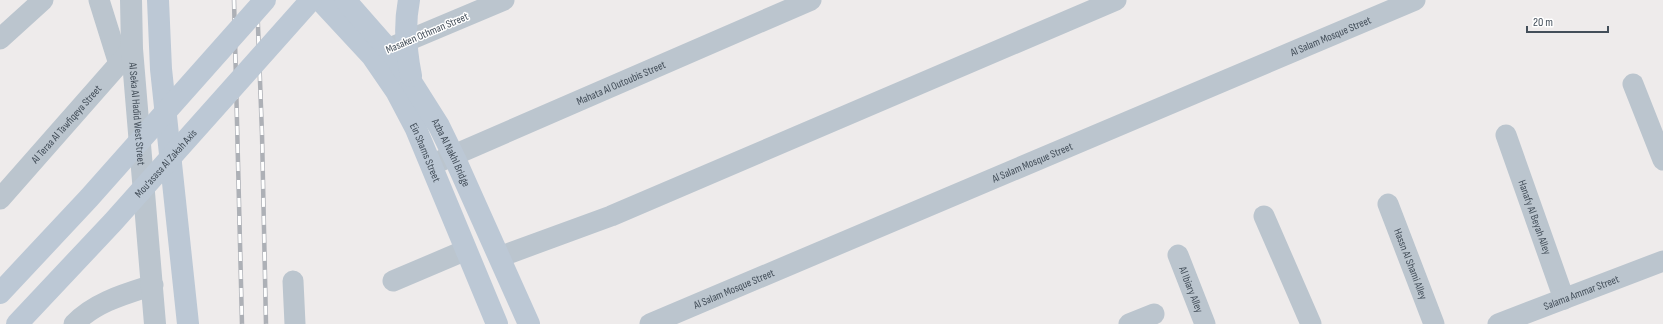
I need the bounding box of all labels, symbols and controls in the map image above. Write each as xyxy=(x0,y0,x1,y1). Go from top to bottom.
scale bar xyxy=(1527,8,1608,34)
street label: Masaken Othman Street xyxy=(384,10,471,56)
street label: Al Salam Mosque Street xyxy=(1287,13,1373,59)
text: 20 m xyxy=(1533,15,1553,30)
street label: Mahata Al Outoubis Street xyxy=(574,57,668,108)
street label: Al Seka Al Hadid West Street xyxy=(127,61,148,166)
street label: Al Teraa Al Tawfiqeya Street xyxy=(28,82,104,166)
street label: Azba Al Nakhl Bridge xyxy=(429,115,473,189)
street label: Ein Shams Street xyxy=(407,121,444,184)
street label: Mou'asasa Al Zakah Axis xyxy=(132,126,199,200)
street label: Al Salam Mosque Street xyxy=(989,139,1075,185)
street label: Hanafy Al Beyah Alley xyxy=(1516,178,1554,257)
street label: Hassn Al Shami Alley xyxy=(1391,226,1431,302)
street label: Al Ibiary Alley xyxy=(1176,264,1207,315)
street label: Al Salam Mosque Street xyxy=(691,265,777,312)
street label: Salama Ammar Street xyxy=(1542,272,1621,313)

